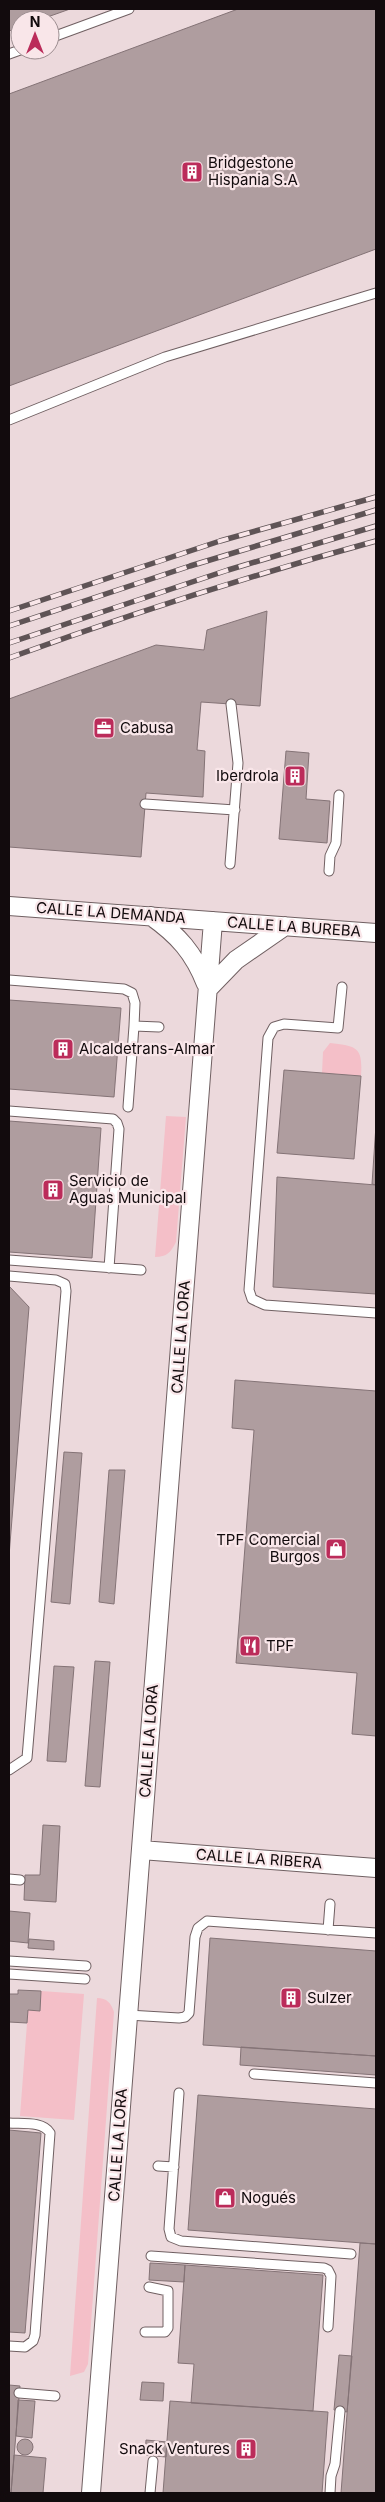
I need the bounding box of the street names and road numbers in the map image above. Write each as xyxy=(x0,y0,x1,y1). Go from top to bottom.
street label: CALLE LA DEMANDA xyxy=(36,898,186,927)
street label: CALLE LA BUREBA xyxy=(226,912,362,941)
street label: CALLE LA LORA xyxy=(167,1280,194,1394)
street label: CALLE LA LORA xyxy=(135,1684,162,1798)
street label: CALLE LA RIBERA xyxy=(195,1845,323,1872)
street label: CALLE LA LORA xyxy=(104,2088,131,2202)

